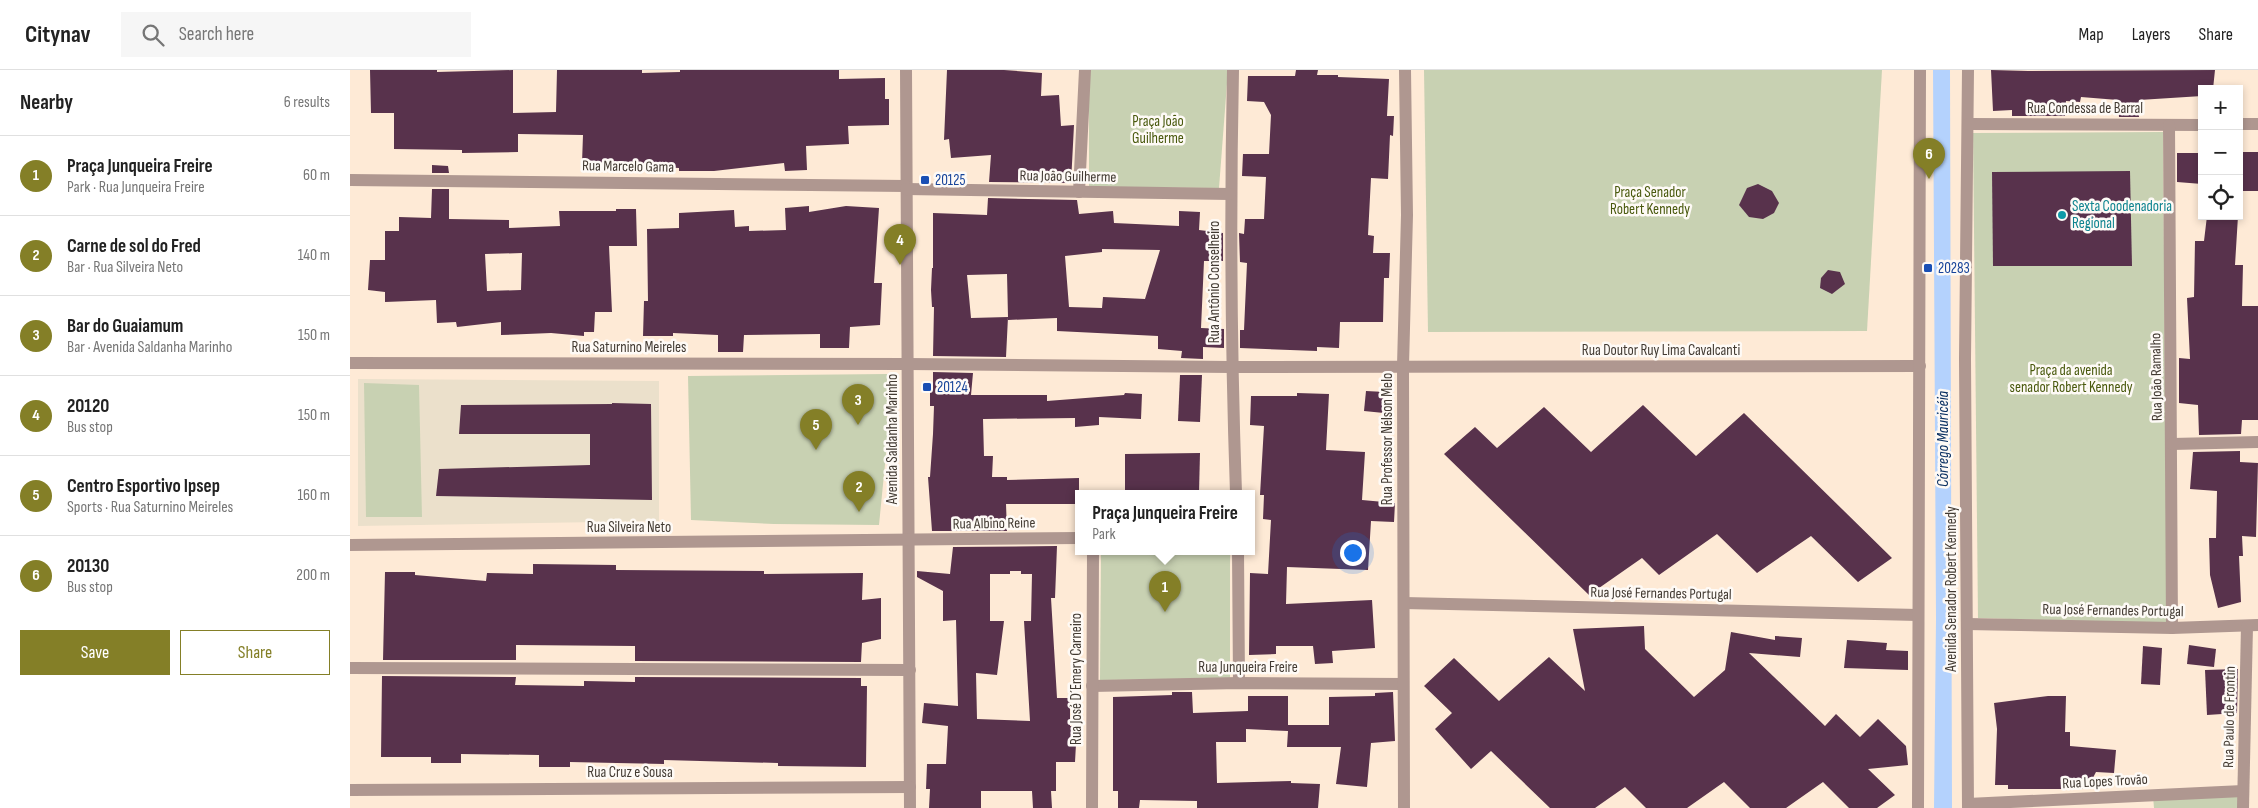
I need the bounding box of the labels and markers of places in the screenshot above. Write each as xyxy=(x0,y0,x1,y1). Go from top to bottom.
pin: 6 xyxy=(1913,138,1945,179)
place label: 20125 xyxy=(935,171,965,190)
marker: 20125 xyxy=(919,174,931,186)
place label: Sexta Coodenadoria Regional xyxy=(2072,197,2172,233)
marker: Sexta Coodenadoria Regional xyxy=(2056,209,2068,221)
pin: 4 xyxy=(884,224,916,265)
place label: 20283 xyxy=(1938,259,1970,278)
marker: 20283 xyxy=(1922,262,1934,274)
place label: 20124 xyxy=(937,378,968,397)
marker: 20124 xyxy=(921,381,933,393)
pin: 3 xyxy=(842,384,874,425)
pin: 5 xyxy=(800,409,832,450)
pin: 2 xyxy=(843,471,875,512)
pin: 1 xyxy=(1149,571,1181,612)

